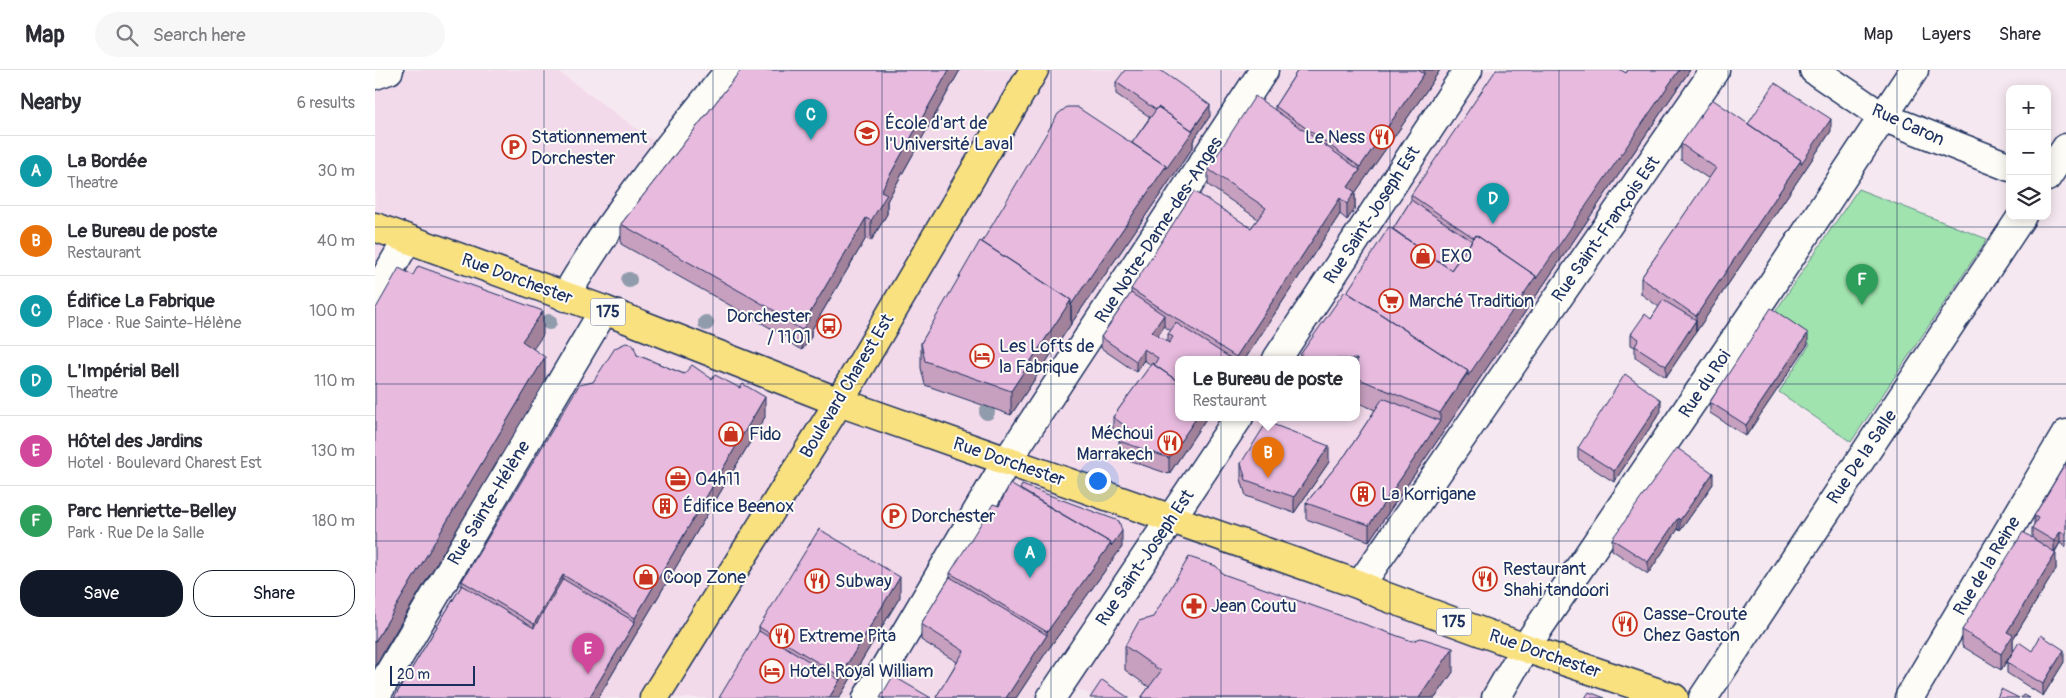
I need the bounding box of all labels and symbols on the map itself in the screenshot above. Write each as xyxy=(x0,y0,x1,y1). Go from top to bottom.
pin: C xyxy=(795,99,827,140)
street label: Rue Caron xyxy=(1868,99,1948,151)
place label: École d'art de l'Université Laval xyxy=(885,112,1013,156)
school or university icon: École d'art de l'Université Laval xyxy=(854,120,880,146)
restaurant icon: Le Ness xyxy=(1369,124,1395,150)
place label: Stationnement Dorchester xyxy=(531,126,648,170)
place label: Le Ness xyxy=(1305,126,1365,149)
street label: Rue Notre-Dame-des-Anges xyxy=(1090,132,1228,328)
parking icon: Stationnement Dorchester xyxy=(501,134,527,160)
street label: Rue Saint-Joseph Est xyxy=(1319,141,1426,288)
street label: Rue Saint-François Est xyxy=(1547,151,1666,307)
pin: D xyxy=(1477,183,1509,224)
shop icon: EXO xyxy=(1410,243,1436,269)
place label: EXO xyxy=(1441,245,1472,268)
street label: Rue Dorchester xyxy=(458,248,576,310)
pin: F xyxy=(1846,264,1878,305)
supermarket icon: Marché Tradition xyxy=(1378,288,1404,314)
place label: Marché Tradition xyxy=(1409,290,1534,313)
road number: 175 xyxy=(591,298,625,326)
place label: Dorchester / 1101 xyxy=(727,305,812,349)
street label: Boulevard Charest Est xyxy=(795,309,899,462)
bus stop icon: Dorchester / 1101 xyxy=(816,313,842,339)
place label: Les Lofts de la Fabrique xyxy=(999,335,1094,379)
hotel icon: Les Lofts de la Fabrique xyxy=(969,343,995,369)
street label: Rue du Roi xyxy=(1674,346,1736,422)
street label: Rue De la Salle xyxy=(1822,405,1902,509)
shop icon: Fido xyxy=(718,421,744,447)
place label: Méchoui Marrakech xyxy=(1076,422,1153,466)
place label: Fido xyxy=(749,423,781,446)
restaurant icon: Méchoui Marrakech xyxy=(1157,430,1183,456)
street label: Rue Dorchester xyxy=(950,432,1068,492)
street label: Rue Sainte-Hélène xyxy=(443,436,535,570)
pin: B xyxy=(1252,437,1284,478)
office icon: 04h11 xyxy=(665,466,691,492)
place label: 04h11 xyxy=(695,468,740,491)
your location xyxy=(1085,468,1111,494)
building icon: La Korrigane xyxy=(1350,481,1376,507)
place label: La Korrigane xyxy=(1381,483,1476,506)
street label: Rue Saint-Joseph Est xyxy=(1091,485,1200,631)
building icon: Édifice Beenox xyxy=(652,493,678,519)
place label: Édifice Beenox xyxy=(683,495,794,518)
parking icon: Dorchester xyxy=(881,503,907,529)
place label: Dorchester xyxy=(911,505,996,528)
street label: Rue de la Reine xyxy=(1948,512,2026,620)
pin: A xyxy=(1014,537,1046,578)
place label: Restaurant Shahi tandoori xyxy=(1503,558,1609,602)
shop icon: Coop Zone xyxy=(633,564,659,590)
place label: Coop Zone xyxy=(663,566,746,589)
restaurant icon: Restaurant Shahi tandoori xyxy=(1472,566,1498,592)
restaurant icon: Subway xyxy=(804,568,830,594)
place label: Subway xyxy=(835,570,892,593)
pharmacy icon: Jean Coutu xyxy=(1181,593,1207,619)
place label: Jean Coutu xyxy=(1211,595,1297,618)
place label: Casse-Croute Chez Gaston xyxy=(1643,603,1747,647)
road number: 175 xyxy=(1437,608,1471,636)
restaurant icon: Casse-Croute Chez Gaston xyxy=(1612,611,1638,637)
restaurant icon: Extreme Pita xyxy=(769,623,795,649)
street label: Rue Dorchester xyxy=(1486,624,1604,684)
place label: Extreme Pita xyxy=(799,625,896,648)
pin: E xyxy=(572,633,604,674)
hotel icon: Hotel Royal William xyxy=(759,658,785,684)
place label: Hotel Royal William xyxy=(789,660,933,683)
scale bar xyxy=(390,663,475,686)

